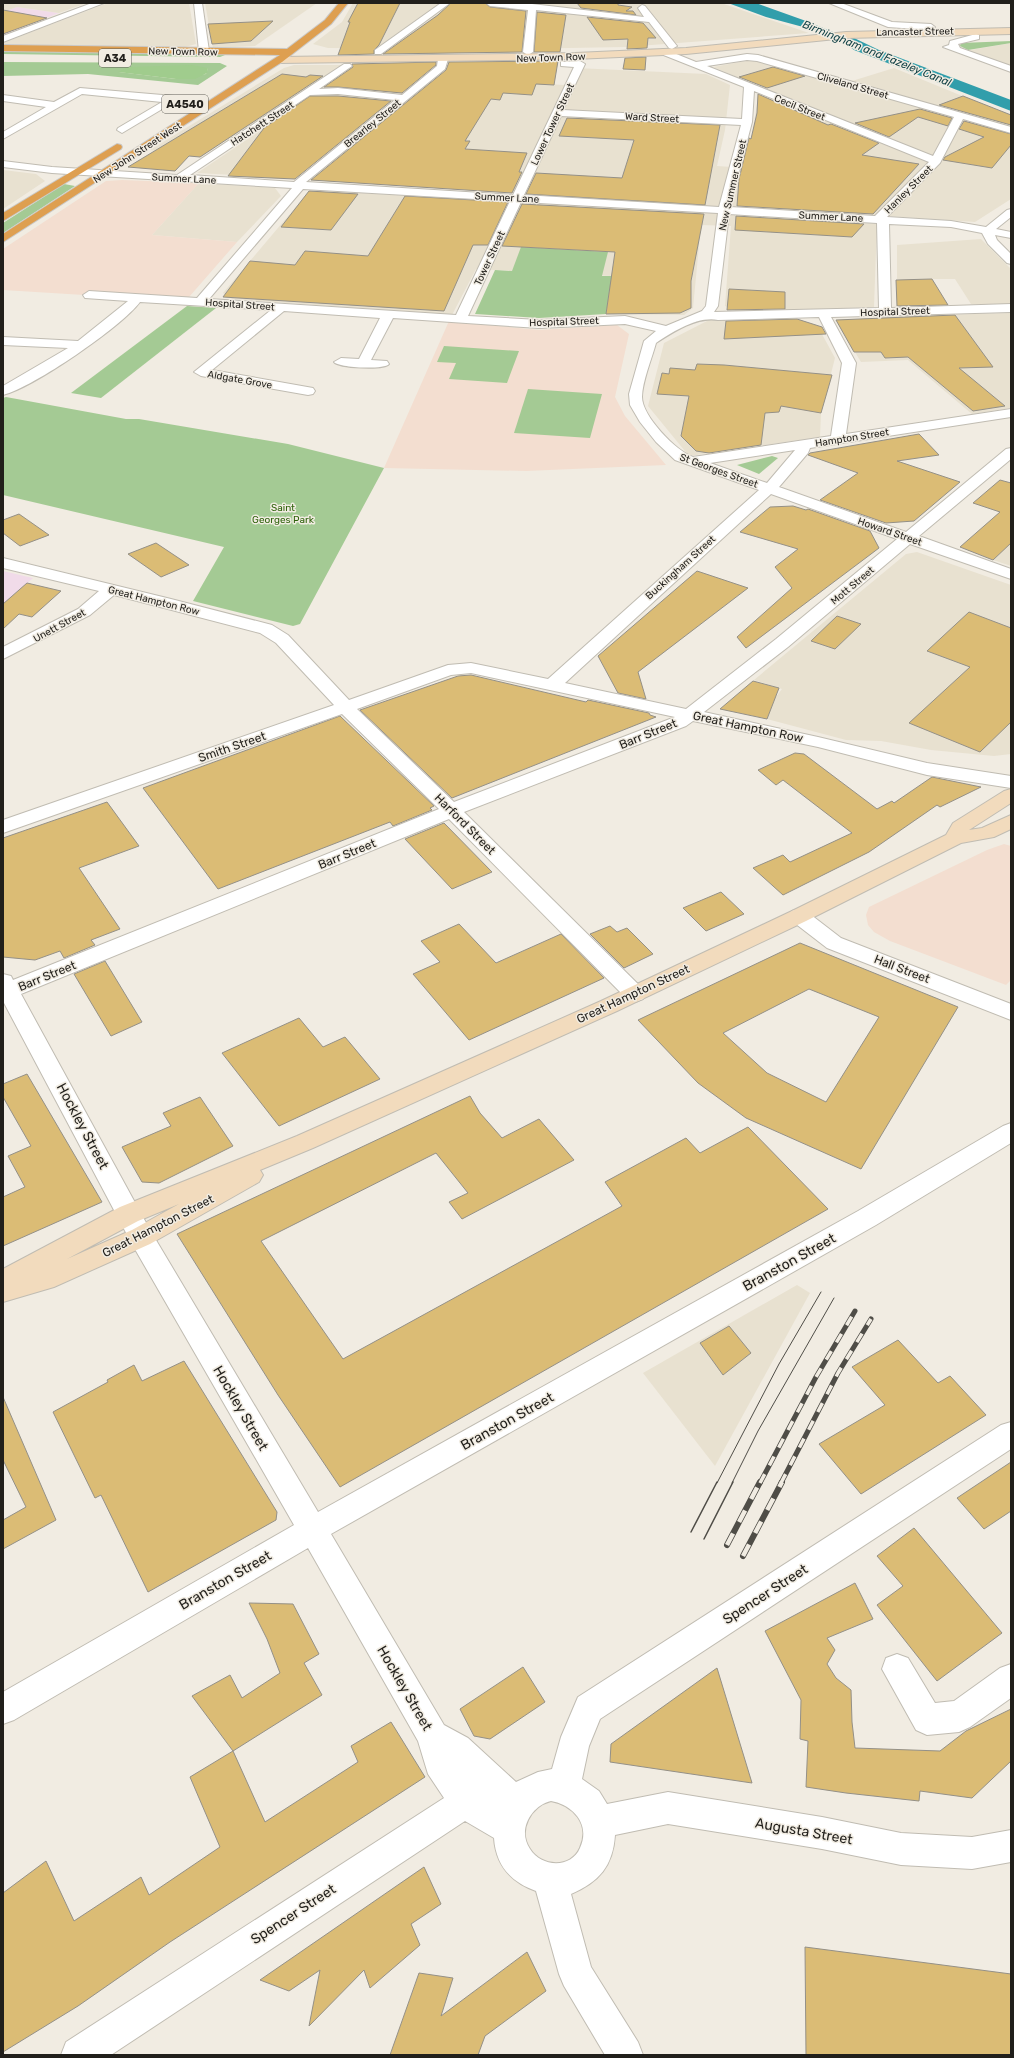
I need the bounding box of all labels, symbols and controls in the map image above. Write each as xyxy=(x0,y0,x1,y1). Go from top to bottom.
water label: Birmingham and Fazeley Canal xyxy=(801,18,953,89)
street label: Lancaster Street xyxy=(876,25,954,39)
street label: New Town Row xyxy=(148,45,218,59)
road number: A34 xyxy=(99,49,131,67)
street label: New Town Row xyxy=(516,51,586,65)
street label: Cliveland Street xyxy=(816,70,890,102)
street label: Lower Tower Street xyxy=(529,81,577,167)
street label: Cecil Street xyxy=(772,92,827,124)
road number: A4540 xyxy=(162,95,208,113)
street label: Brearley Street xyxy=(342,97,404,150)
street label: Hatchett Street xyxy=(229,99,296,149)
street label: Ward Street xyxy=(625,111,679,125)
street label: New John Street West xyxy=(91,120,184,186)
street label: New Summer Street xyxy=(717,138,749,232)
street label: Hanley Street xyxy=(882,163,935,216)
street label: Summer Lane xyxy=(151,171,217,187)
street label: Summer Lane xyxy=(474,190,540,206)
street label: Summer Lane xyxy=(798,209,864,225)
street label: Tower Street xyxy=(472,229,508,288)
street label: Hospital Street xyxy=(205,297,275,313)
street label: Hospital Street xyxy=(860,305,930,319)
street label: Hospital Street xyxy=(529,315,599,329)
street label: Aldgate Grove xyxy=(207,368,274,392)
street label: Hampton Street xyxy=(814,426,890,450)
street label: St Georges Street xyxy=(678,451,760,491)
park label: Saint Georges Park xyxy=(252,502,315,526)
street label: Howard Street xyxy=(856,515,923,549)
street label: Buckingham Street xyxy=(643,533,718,602)
street label: Mott Street xyxy=(829,564,877,607)
street label: Great Hampton Row xyxy=(107,584,201,618)
street label: Unett Street xyxy=(31,607,88,645)
street label: Great Hampton Row xyxy=(692,708,805,746)
street label: Barr Street xyxy=(617,716,679,752)
street label: Smith Street xyxy=(196,729,268,765)
street label: Harford Street xyxy=(432,791,499,858)
street label: Barr Street xyxy=(316,836,378,872)
street label: Hall Street xyxy=(872,952,932,986)
street label: Barr Street xyxy=(16,958,78,994)
street label: Great Hampton Street xyxy=(574,962,692,1026)
street label: Hockley Street xyxy=(53,1080,113,1173)
street label: Great Hampton Street xyxy=(100,1192,216,1260)
street label: Branston Street xyxy=(740,1230,839,1295)
street label: Hockley Street xyxy=(209,1363,272,1454)
street label: Branston Street xyxy=(458,1389,557,1454)
street label: Branston Street xyxy=(176,1547,275,1614)
street label: Spencer Street xyxy=(720,1560,811,1628)
street label: Hockley Street xyxy=(373,1643,436,1734)
street label: Augusta Street xyxy=(754,1815,855,1849)
street label: Spencer Street xyxy=(248,1880,339,1948)

